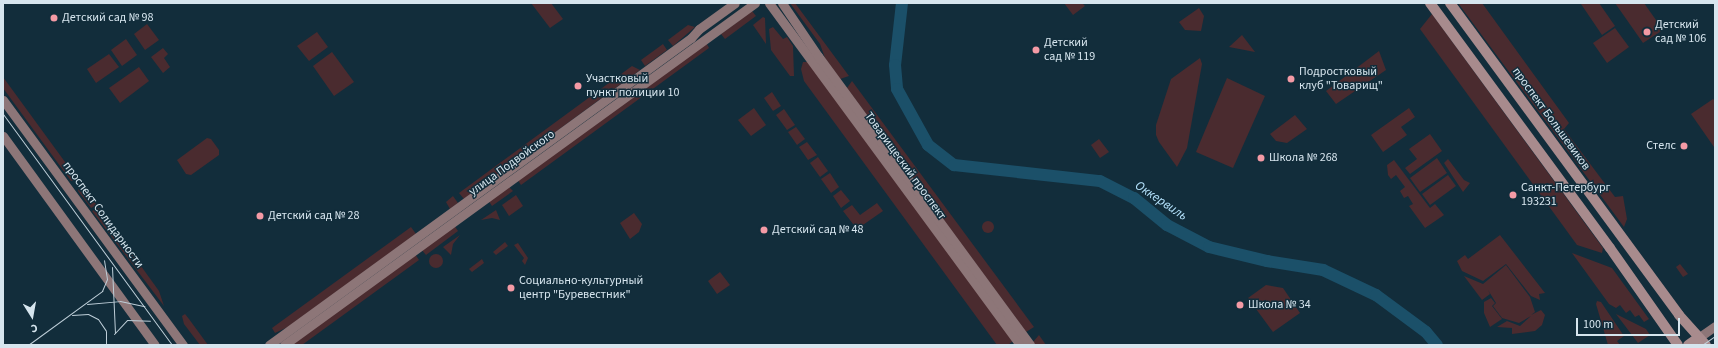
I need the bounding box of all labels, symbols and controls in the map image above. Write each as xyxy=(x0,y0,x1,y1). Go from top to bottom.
place label: Детский сад № 98 xyxy=(62,11,154,25)
marker: Детский сад № 98 xyxy=(49,13,59,23)
place label: Детский сад № 106 xyxy=(1655,18,1706,46)
marker: Детский сад № 106 xyxy=(1642,27,1652,37)
place label: Детский сад № 119 xyxy=(1044,36,1095,64)
marker: Детский сад № 119 xyxy=(1031,45,1041,55)
place label: Подростковый клуб "Товарищ" xyxy=(1299,65,1383,93)
street label: проспект Большевиков xyxy=(1509,65,1593,173)
place label: Участковый пункт полиции 10 xyxy=(586,72,680,100)
marker: Подростковый клуб "Товарищ" xyxy=(1286,74,1296,84)
marker: Участковый пункт полиции 10 xyxy=(573,81,583,91)
street label: Товарищеский проспект xyxy=(861,109,949,223)
street label: улица Подвойского xyxy=(466,127,558,199)
place label: Стелс xyxy=(1646,139,1676,153)
marker: Стелс xyxy=(1679,141,1689,151)
place label: Школа № 268 xyxy=(1269,151,1338,165)
marker: Школа № 268 xyxy=(1256,153,1266,163)
street label: проспект Солидарности xyxy=(60,159,146,271)
water label: Оккервиль xyxy=(1132,178,1190,224)
place label: Санкт-Петербург 193231 xyxy=(1521,181,1610,209)
marker: Санкт-Петербург 193231 xyxy=(1508,190,1518,200)
place label: Детский сад № 28 xyxy=(268,209,360,223)
marker: Детский сад № 28 xyxy=(255,211,265,221)
place label: Детский сад № 48 xyxy=(772,223,864,237)
marker: Детский сад № 48 xyxy=(759,225,769,235)
place label: Социально-культурный центр "Буревестник" xyxy=(519,274,643,302)
marker: Социально-культурный центр "Буревестник" xyxy=(506,283,516,293)
north arrow xyxy=(12,296,52,336)
place label: Школа № 34 xyxy=(1248,298,1311,312)
marker: Школа № 34 xyxy=(1235,300,1245,310)
scale bar xyxy=(1578,310,1682,336)
text: 100 m xyxy=(1583,316,1613,333)
text: С xyxy=(30,320,39,336)

